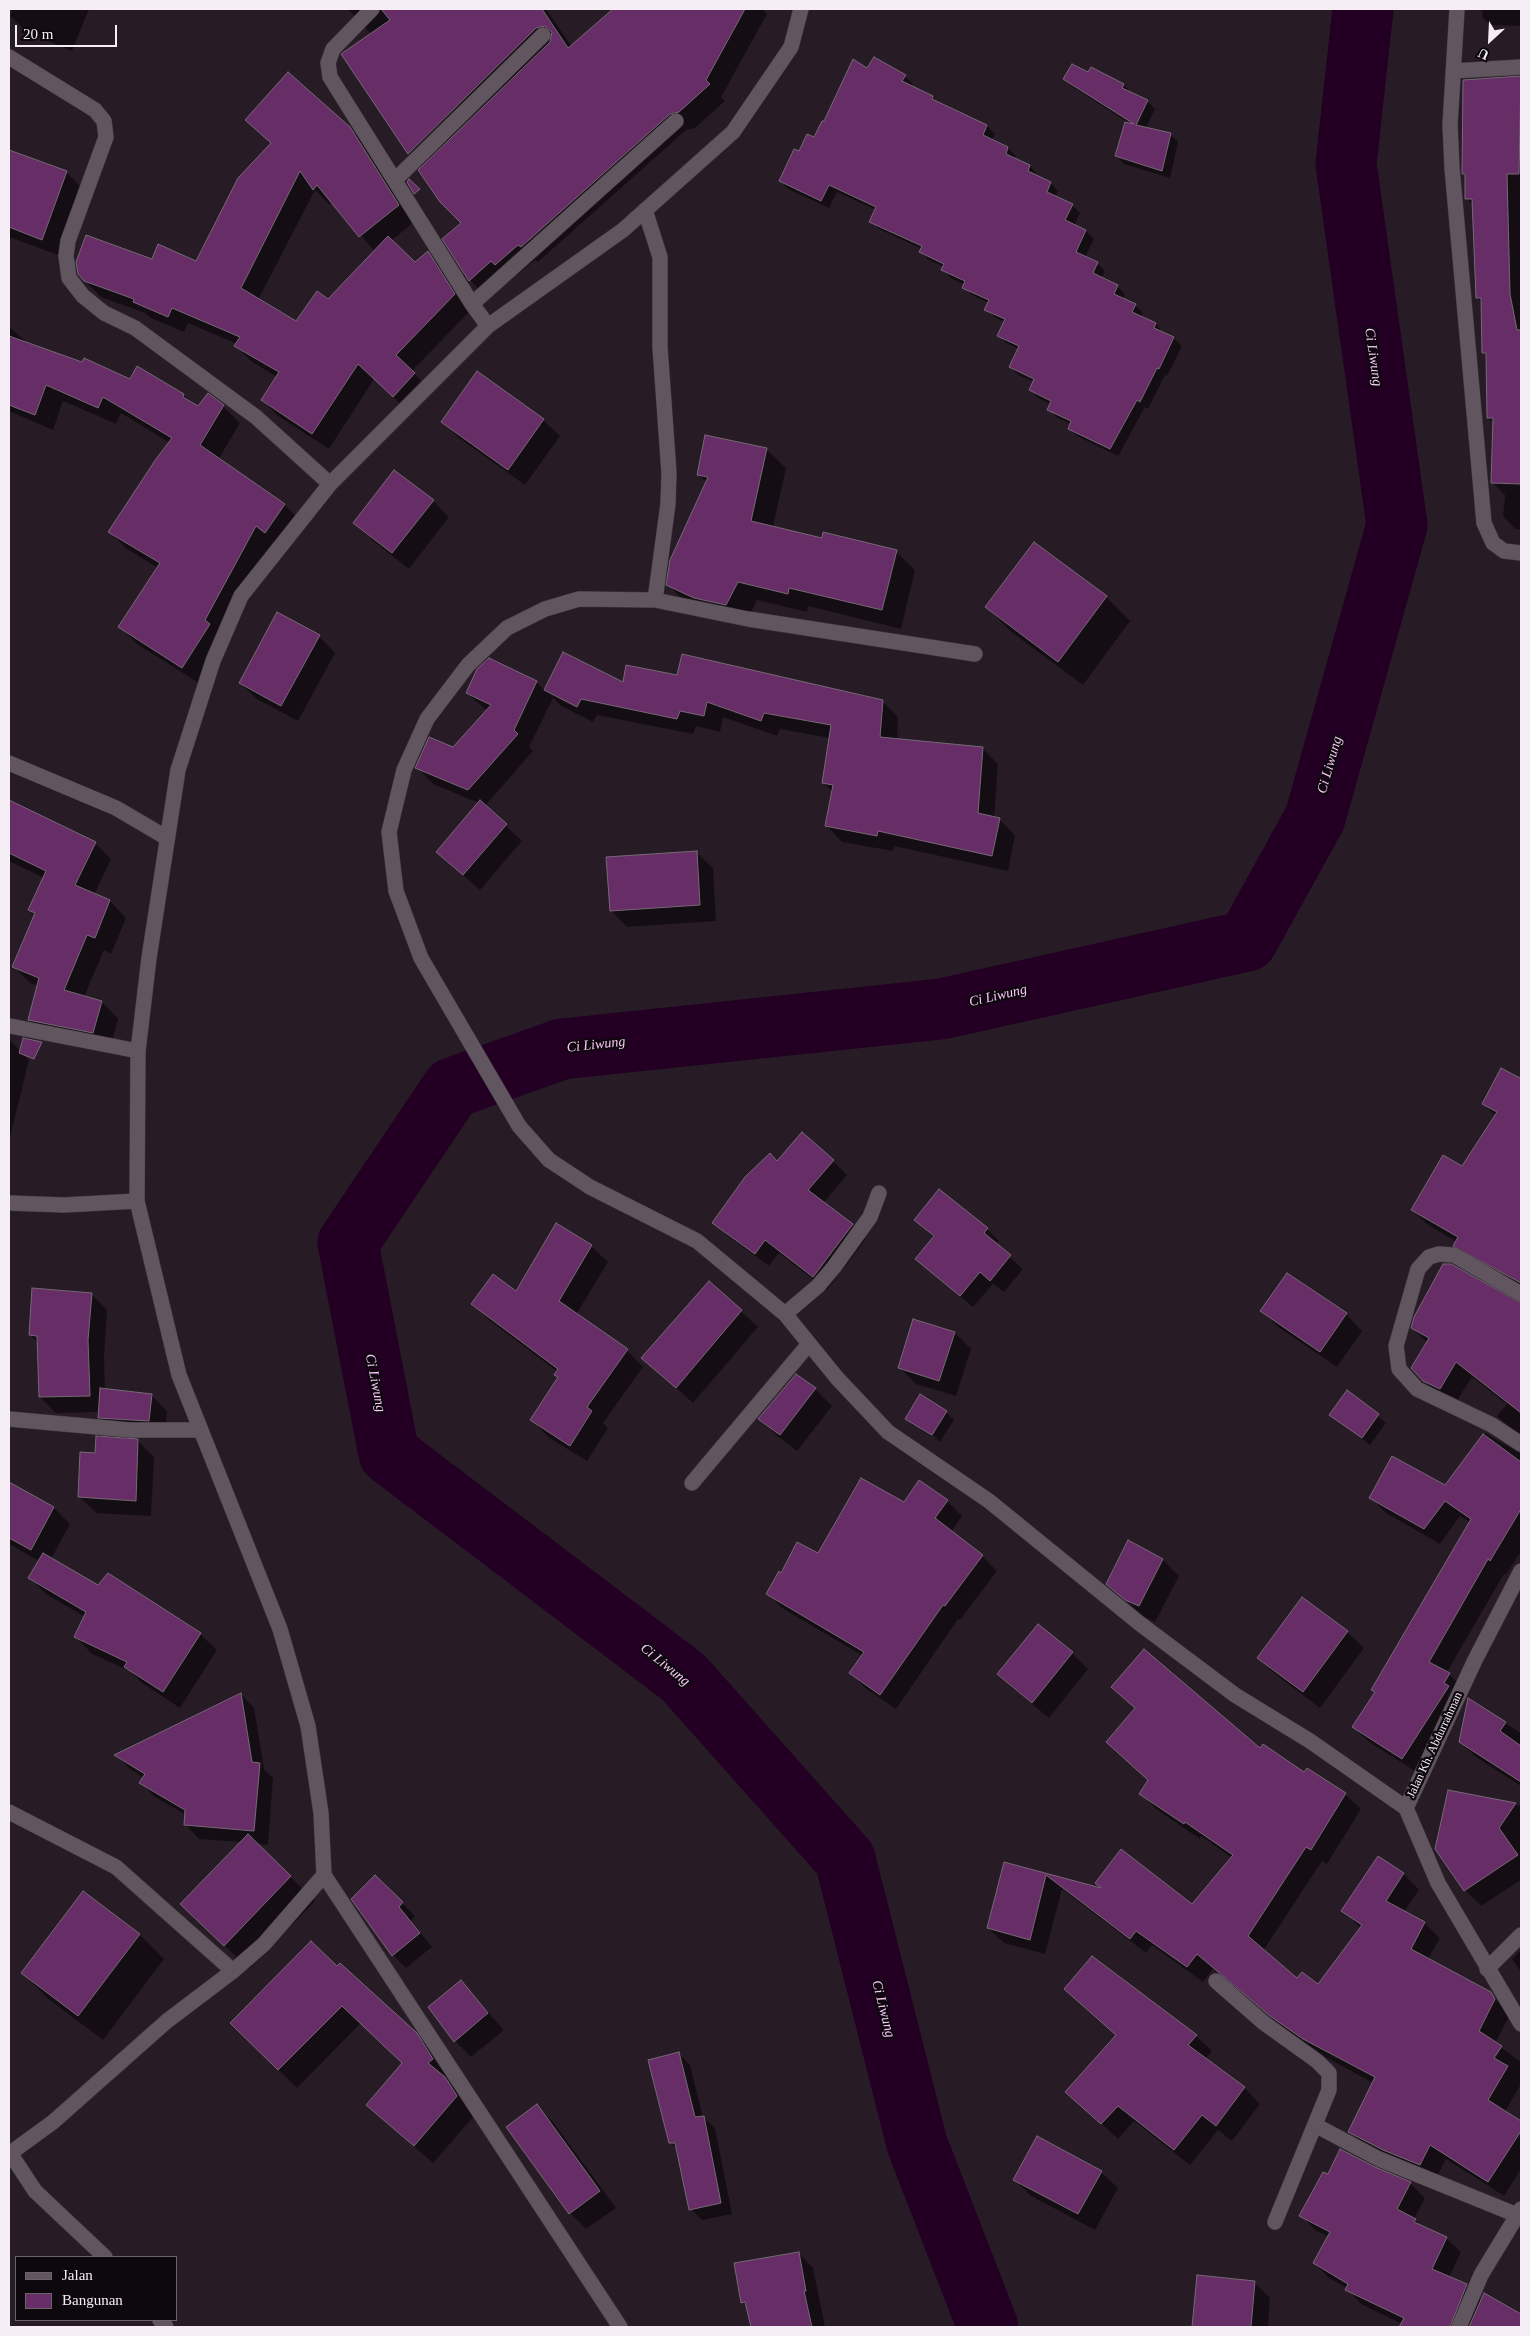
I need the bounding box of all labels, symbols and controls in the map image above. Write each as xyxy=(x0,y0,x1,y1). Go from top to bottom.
scale bar xyxy=(18,15,120,47)
north arrow xyxy=(1465,15,1515,65)
text: 20 m xyxy=(23,26,53,42)
text: U xyxy=(1476,45,1491,63)
water label: Ci Liwung xyxy=(1361,327,1385,387)
water label: Ci Liwung xyxy=(1314,734,1346,796)
water label: Ci Liwung xyxy=(967,981,1029,1011)
water label: Ci Liwung xyxy=(566,1034,626,1056)
water label: Ci Liwung xyxy=(361,1353,389,1413)
water label: Ci Liwung xyxy=(637,1640,693,1690)
street label: Jalan Kh. Abdurrahman xyxy=(1404,1690,1466,1800)
water label: Ci Liwung xyxy=(868,1978,898,2040)
legend xyxy=(15,2256,178,2321)
text: Jalan xyxy=(62,2267,93,2283)
text: Bangunan xyxy=(62,2292,123,2308)

